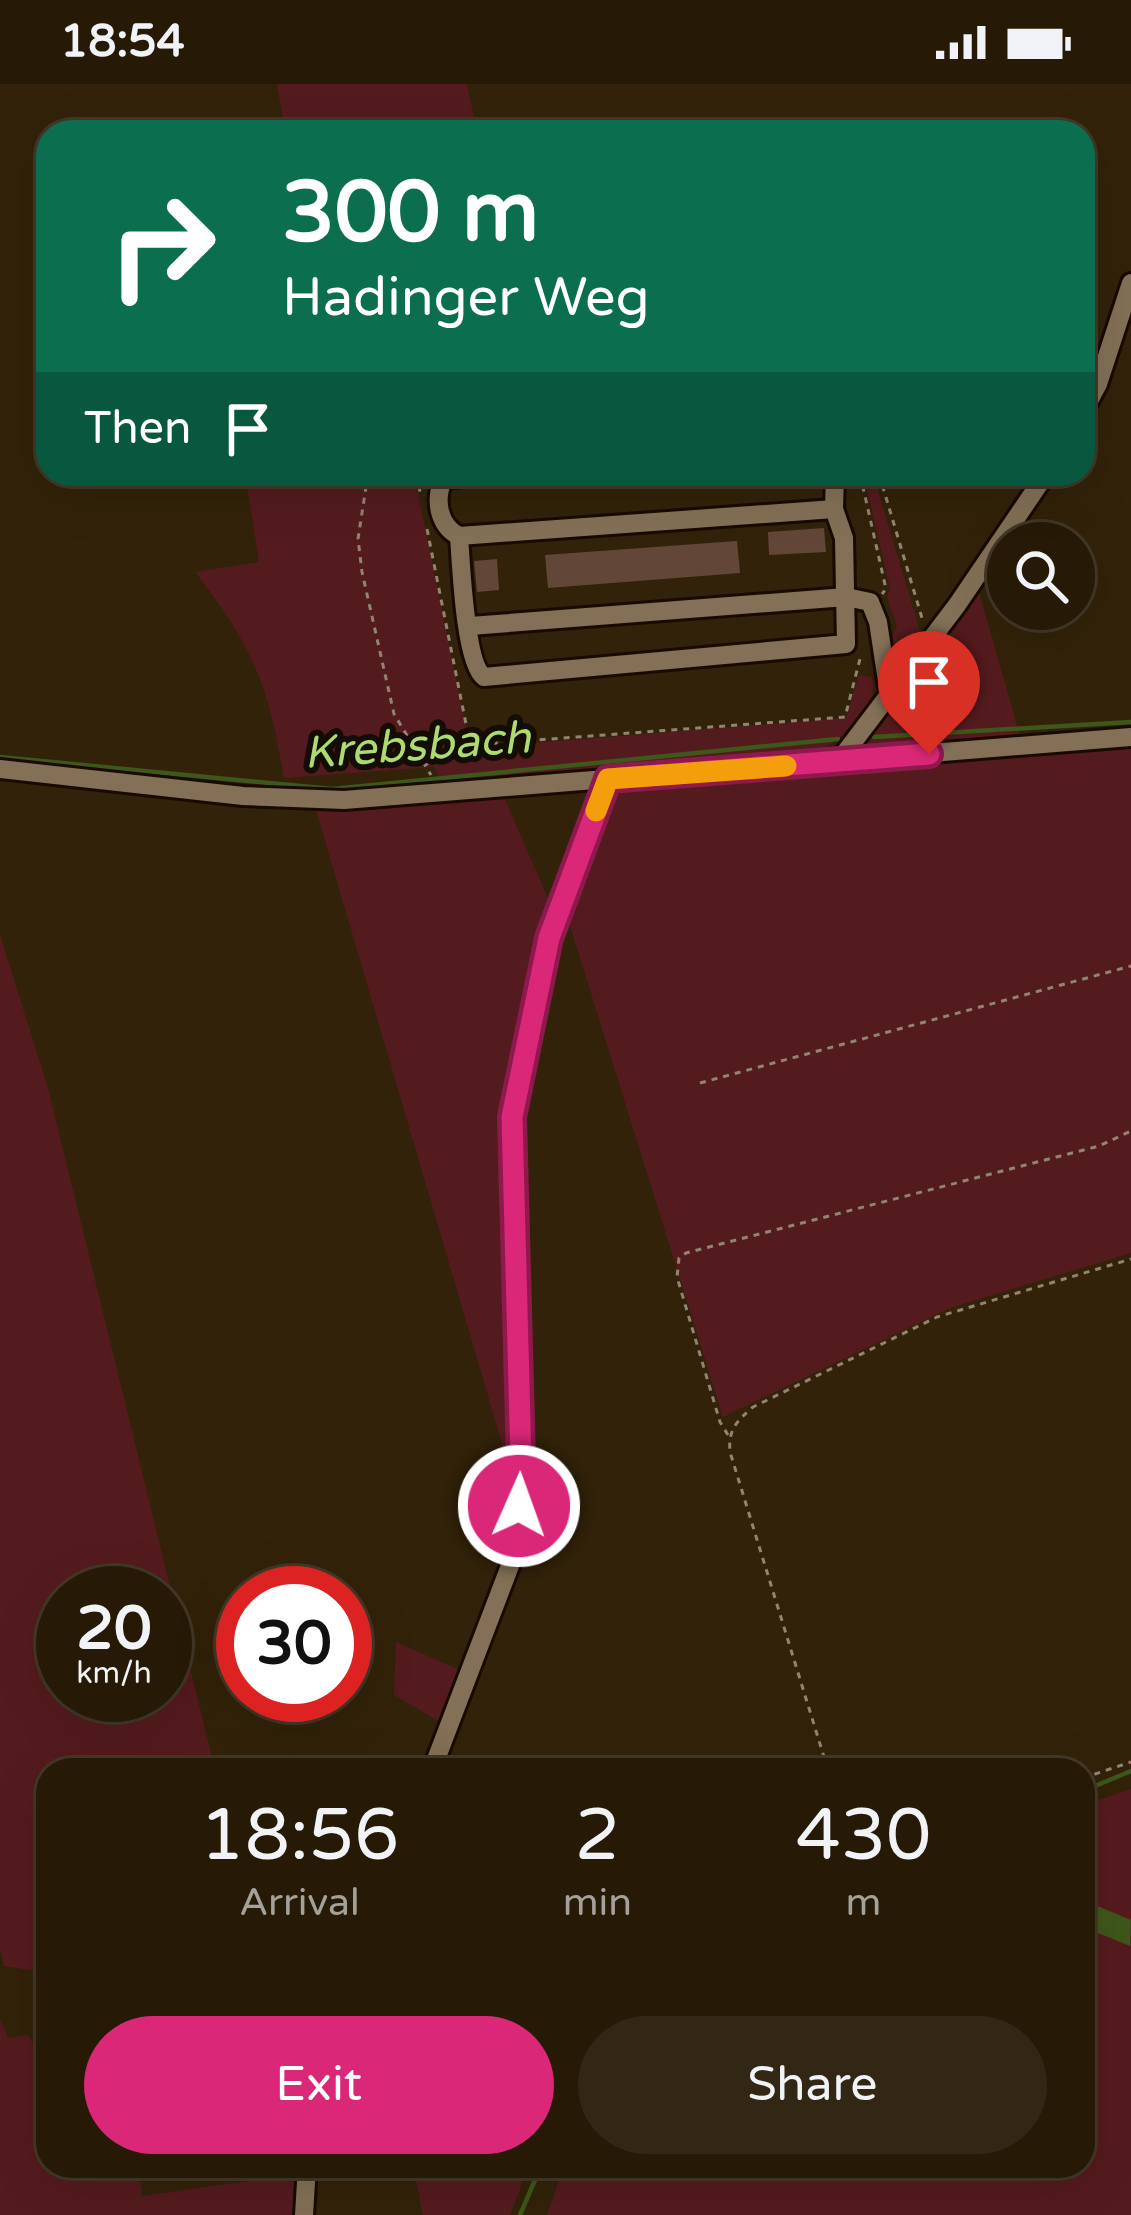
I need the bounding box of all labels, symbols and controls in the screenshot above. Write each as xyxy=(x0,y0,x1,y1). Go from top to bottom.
text: 18:54 xyxy=(60,15,185,69)
text: 300 m xyxy=(282,163,539,264)
icon: right xyxy=(84,168,240,324)
text: Hadinger Weg xyxy=(282,265,650,330)
icon: arrive xyxy=(215,396,281,462)
text: Then xyxy=(84,402,191,456)
map controls xyxy=(987,522,1095,630)
button: search xyxy=(987,522,1095,630)
pin xyxy=(878,631,980,754)
icon: arrive xyxy=(896,649,962,715)
water label: Krebsbach xyxy=(302,711,534,781)
position arrow xyxy=(456,1443,582,1569)
speed limit sign: 30 xyxy=(216,1566,372,1722)
text: 20 xyxy=(76,1593,152,1665)
text: km/h xyxy=(76,1655,152,1692)
text: 18:56 xyxy=(200,1793,399,1880)
text: 2 xyxy=(575,1793,620,1880)
text: 430 xyxy=(796,1793,931,1880)
text: Arrival xyxy=(239,1879,360,1926)
text: min xyxy=(563,1879,632,1926)
text: m xyxy=(846,1879,881,1926)
button: Exit xyxy=(84,2016,554,2154)
button: Share xyxy=(578,2016,1047,2154)

